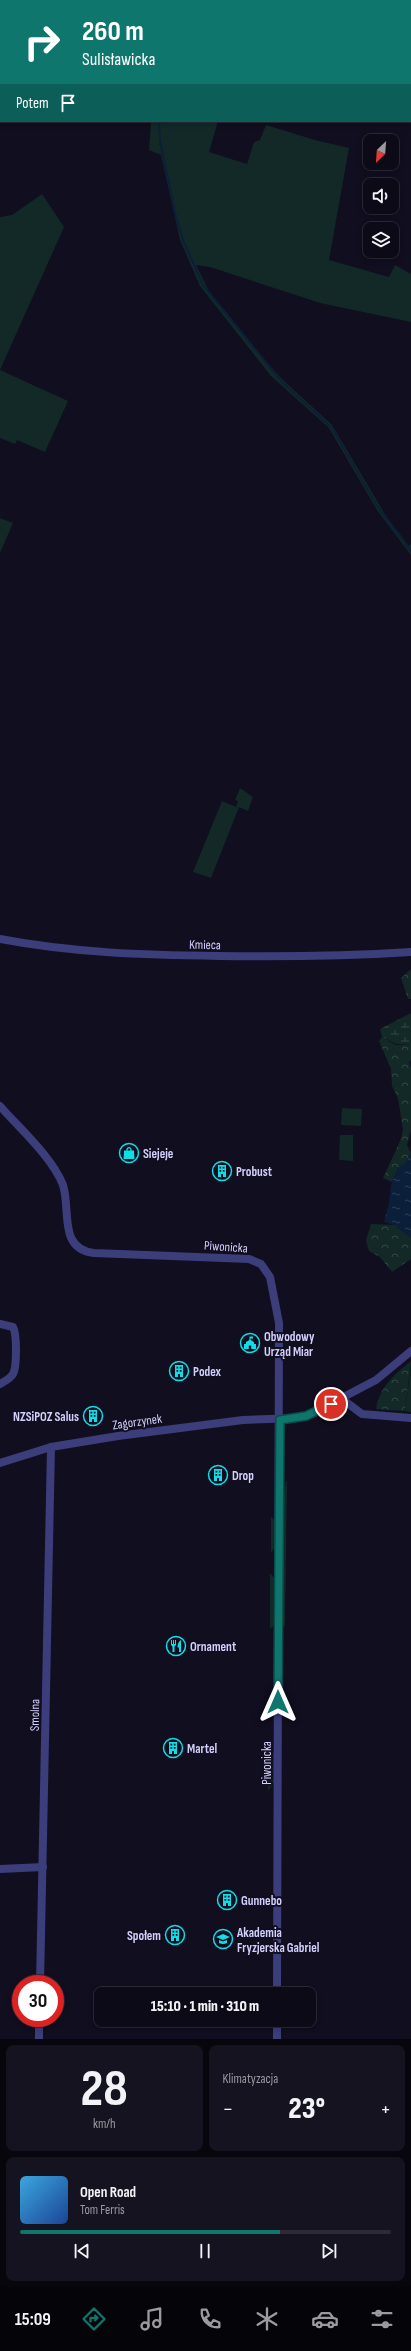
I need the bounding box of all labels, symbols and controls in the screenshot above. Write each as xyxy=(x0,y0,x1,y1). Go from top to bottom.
text: 260 m xyxy=(82,15,144,48)
icon: right xyxy=(16,16,68,68)
text: Sulisławicka xyxy=(82,49,155,70)
icon: arrive xyxy=(57,92,79,114)
text: Potem xyxy=(16,94,49,113)
north arrow xyxy=(363,134,399,170)
map controls xyxy=(363,134,399,258)
button: sound xyxy=(363,178,399,214)
button: layers xyxy=(363,222,399,258)
street label: Kmieca xyxy=(189,937,221,953)
shop icon: Siejeje xyxy=(118,1142,140,1164)
place label: Siejeje xyxy=(143,1146,174,1162)
building icon: Probust xyxy=(211,1160,233,1182)
place label: Probust xyxy=(236,1164,273,1180)
street label: Piwonicka xyxy=(204,1237,248,1257)
place label: Obwodowy Urząd Miar xyxy=(264,1329,315,1360)
public building icon: Obwodowy Urząd Miar xyxy=(239,1332,261,1354)
building icon: Podex xyxy=(168,1360,190,1382)
place label: Podex xyxy=(193,1364,222,1380)
pin xyxy=(314,1387,348,1421)
icon: arrive xyxy=(320,1393,342,1415)
building icon: NZSiPOZ Salus xyxy=(82,1405,104,1427)
place label: NZSiPOZ Salus xyxy=(13,1409,79,1425)
street label: Zagorzynek xyxy=(111,1411,163,1433)
building icon: Drop xyxy=(207,1464,229,1486)
place label: Drop xyxy=(232,1468,254,1484)
restaurant icon: Ornament xyxy=(165,1635,187,1657)
place label: Ornament xyxy=(190,1639,237,1655)
position arrow xyxy=(257,1681,299,1723)
street label: Smolna xyxy=(27,1699,43,1731)
building icon: Martel xyxy=(162,1737,184,1759)
place label: Martel xyxy=(187,1741,218,1757)
street label: Piwonicka xyxy=(259,1741,275,1785)
building icon: Gunnebo xyxy=(216,1889,238,1911)
place label: Gunnebo xyxy=(241,1893,282,1909)
building icon: Społem xyxy=(164,1924,186,1946)
place label: Akademia Fryzjerska Gabriel xyxy=(236,1925,320,1956)
place label: Społem xyxy=(127,1928,161,1944)
school or university icon: Akademia Fryzjerska Gabriel xyxy=(212,1928,234,1950)
speed limit sign: 30 xyxy=(12,1975,64,2027)
text: 15:10 · 1 min · 310 m xyxy=(151,1997,259,2016)
text: 28 xyxy=(81,2058,128,2121)
text: Klimatyzacja xyxy=(223,2071,278,2087)
text: 23° xyxy=(288,2091,325,2127)
text: − xyxy=(223,2096,233,2123)
text: + xyxy=(380,2096,391,2123)
text: km/h xyxy=(93,2116,115,2132)
text: Open Road xyxy=(80,2183,136,2202)
text: Tom Ferris xyxy=(80,2202,125,2218)
icon: previous xyxy=(71,2240,93,2262)
icon: pause xyxy=(194,2240,216,2262)
icon: next xyxy=(318,2240,340,2262)
icon: directions xyxy=(80,2305,108,2333)
icon: music xyxy=(138,2305,166,2333)
icon: phone xyxy=(196,2305,224,2333)
icon: climate xyxy=(253,2305,281,2333)
icon: car xyxy=(311,2305,339,2333)
icon: filters xyxy=(368,2305,396,2333)
text: 15:09 xyxy=(15,2309,51,2330)

